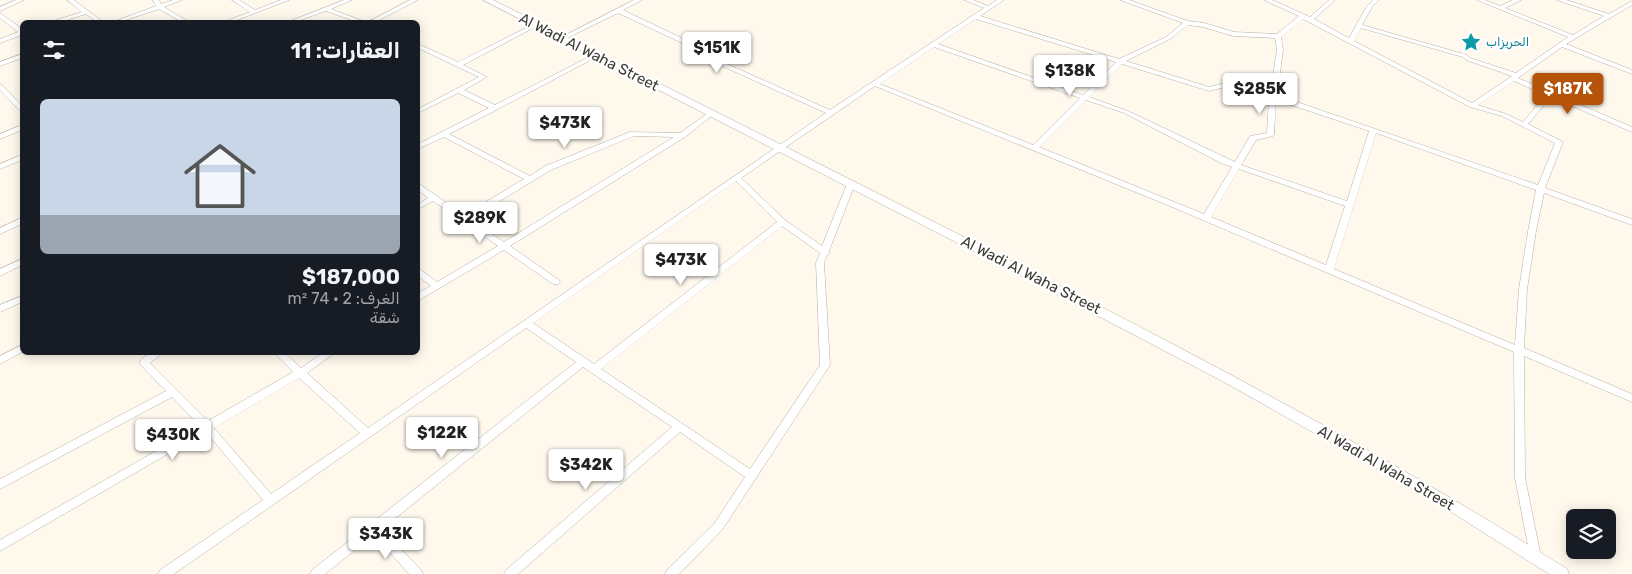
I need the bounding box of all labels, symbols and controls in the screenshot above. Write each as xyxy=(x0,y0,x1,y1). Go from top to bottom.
street label: Al Wadi Al Waha Street xyxy=(516,9,662,95)
place icon: الحريزاب xyxy=(1460,31,1482,53)
pin: $151K xyxy=(682,32,752,74)
place label: الحريزاب xyxy=(1486,35,1529,50)
icon: filters xyxy=(40,36,68,64)
text: العقارات: 11 xyxy=(290,38,400,63)
text: $151K xyxy=(693,38,741,57)
pin: $138K xyxy=(1035,54,1105,97)
text: $138K xyxy=(1045,61,1095,80)
pin: $285K xyxy=(1225,72,1295,115)
pin: $187K xyxy=(1533,72,1603,115)
text: $285K xyxy=(1234,79,1286,98)
text: $187K xyxy=(1543,79,1593,98)
pin: $473K xyxy=(530,106,600,149)
text: $473K xyxy=(539,113,591,132)
icon: home xyxy=(175,131,265,221)
pin: $289K xyxy=(445,202,515,244)
text: $289K xyxy=(454,208,506,227)
street label: Al Wadi Al Waha Street xyxy=(958,232,1104,318)
pin: $473K xyxy=(646,244,716,286)
text: $473K xyxy=(655,250,707,269)
text: $187,000 xyxy=(302,264,400,289)
text: الغرف: 2 · 74 m² xyxy=(288,289,400,308)
text: شقة xyxy=(370,308,400,327)
pin: $122K xyxy=(407,416,477,459)
pin: $430K xyxy=(138,418,208,461)
street label: Al Wadi Al Waha Street xyxy=(1315,422,1457,514)
text: $122K xyxy=(417,423,467,442)
text: $430K xyxy=(146,425,200,444)
pin: $342K xyxy=(551,448,621,491)
text: $342K xyxy=(559,455,613,474)
map controls xyxy=(1566,509,1616,559)
button: layers xyxy=(1566,509,1616,559)
pin: $343K xyxy=(351,518,421,560)
text: $343K xyxy=(359,524,413,543)

